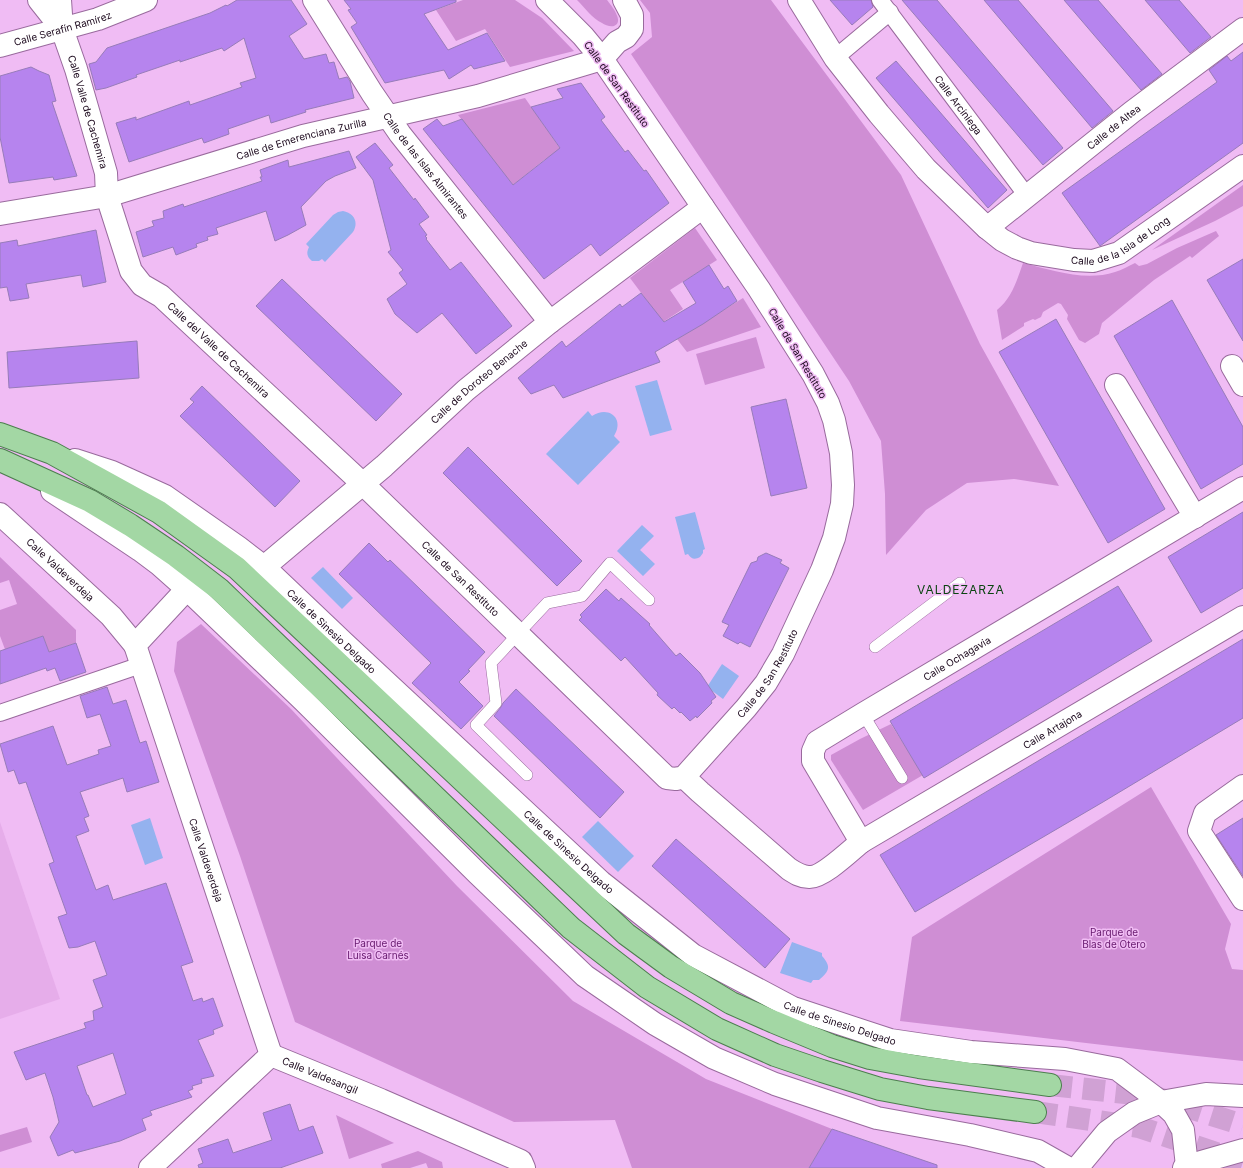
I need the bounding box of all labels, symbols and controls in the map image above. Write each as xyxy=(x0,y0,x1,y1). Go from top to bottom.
street label: Calle Serafín Ramírez xyxy=(12,8,113,48)
street label: Calle de San Restituto xyxy=(582,39,652,129)
street label: Calle Valle de Cachemira xyxy=(66,53,110,170)
street label: Calle Arciniega xyxy=(932,73,985,137)
street label: Calle de Altea xyxy=(1084,102,1143,152)
street label: Calle de las Islas Almirantes xyxy=(381,110,471,221)
street label: Calle de Emerenciana Zurilla xyxy=(235,116,367,162)
street label: Calle de la Isla de Long xyxy=(1071,214,1172,267)
street label: Calle del Valle de Cachemira xyxy=(165,299,272,400)
street label: Calle de San Restituto xyxy=(766,306,830,400)
street label: Calle de Doroteo Benache xyxy=(428,337,530,426)
street label: Calle Valdeverdeja xyxy=(24,535,97,604)
street label: Calle de San Restituto xyxy=(419,538,502,619)
district label: VALDEZARZA xyxy=(917,582,1005,597)
street label: Calle de Sinesio Delgado xyxy=(285,586,379,676)
street label: Calle de San Restituto xyxy=(734,627,800,720)
street label: Calle Ochagavia xyxy=(921,633,993,683)
street label: Calle Artajona xyxy=(1021,707,1084,751)
street label: Calle de Sinesio Delgado xyxy=(521,807,616,896)
street label: Calle Valdeverdeja xyxy=(187,817,226,904)
park label: Parque de Blas de Otero xyxy=(1082,926,1146,950)
park label: Parque de Luisa Carnés xyxy=(347,937,409,961)
street label: Calle de Sinesio Delgado xyxy=(782,998,897,1047)
street label: Calle Valdesangil xyxy=(280,1054,360,1096)

